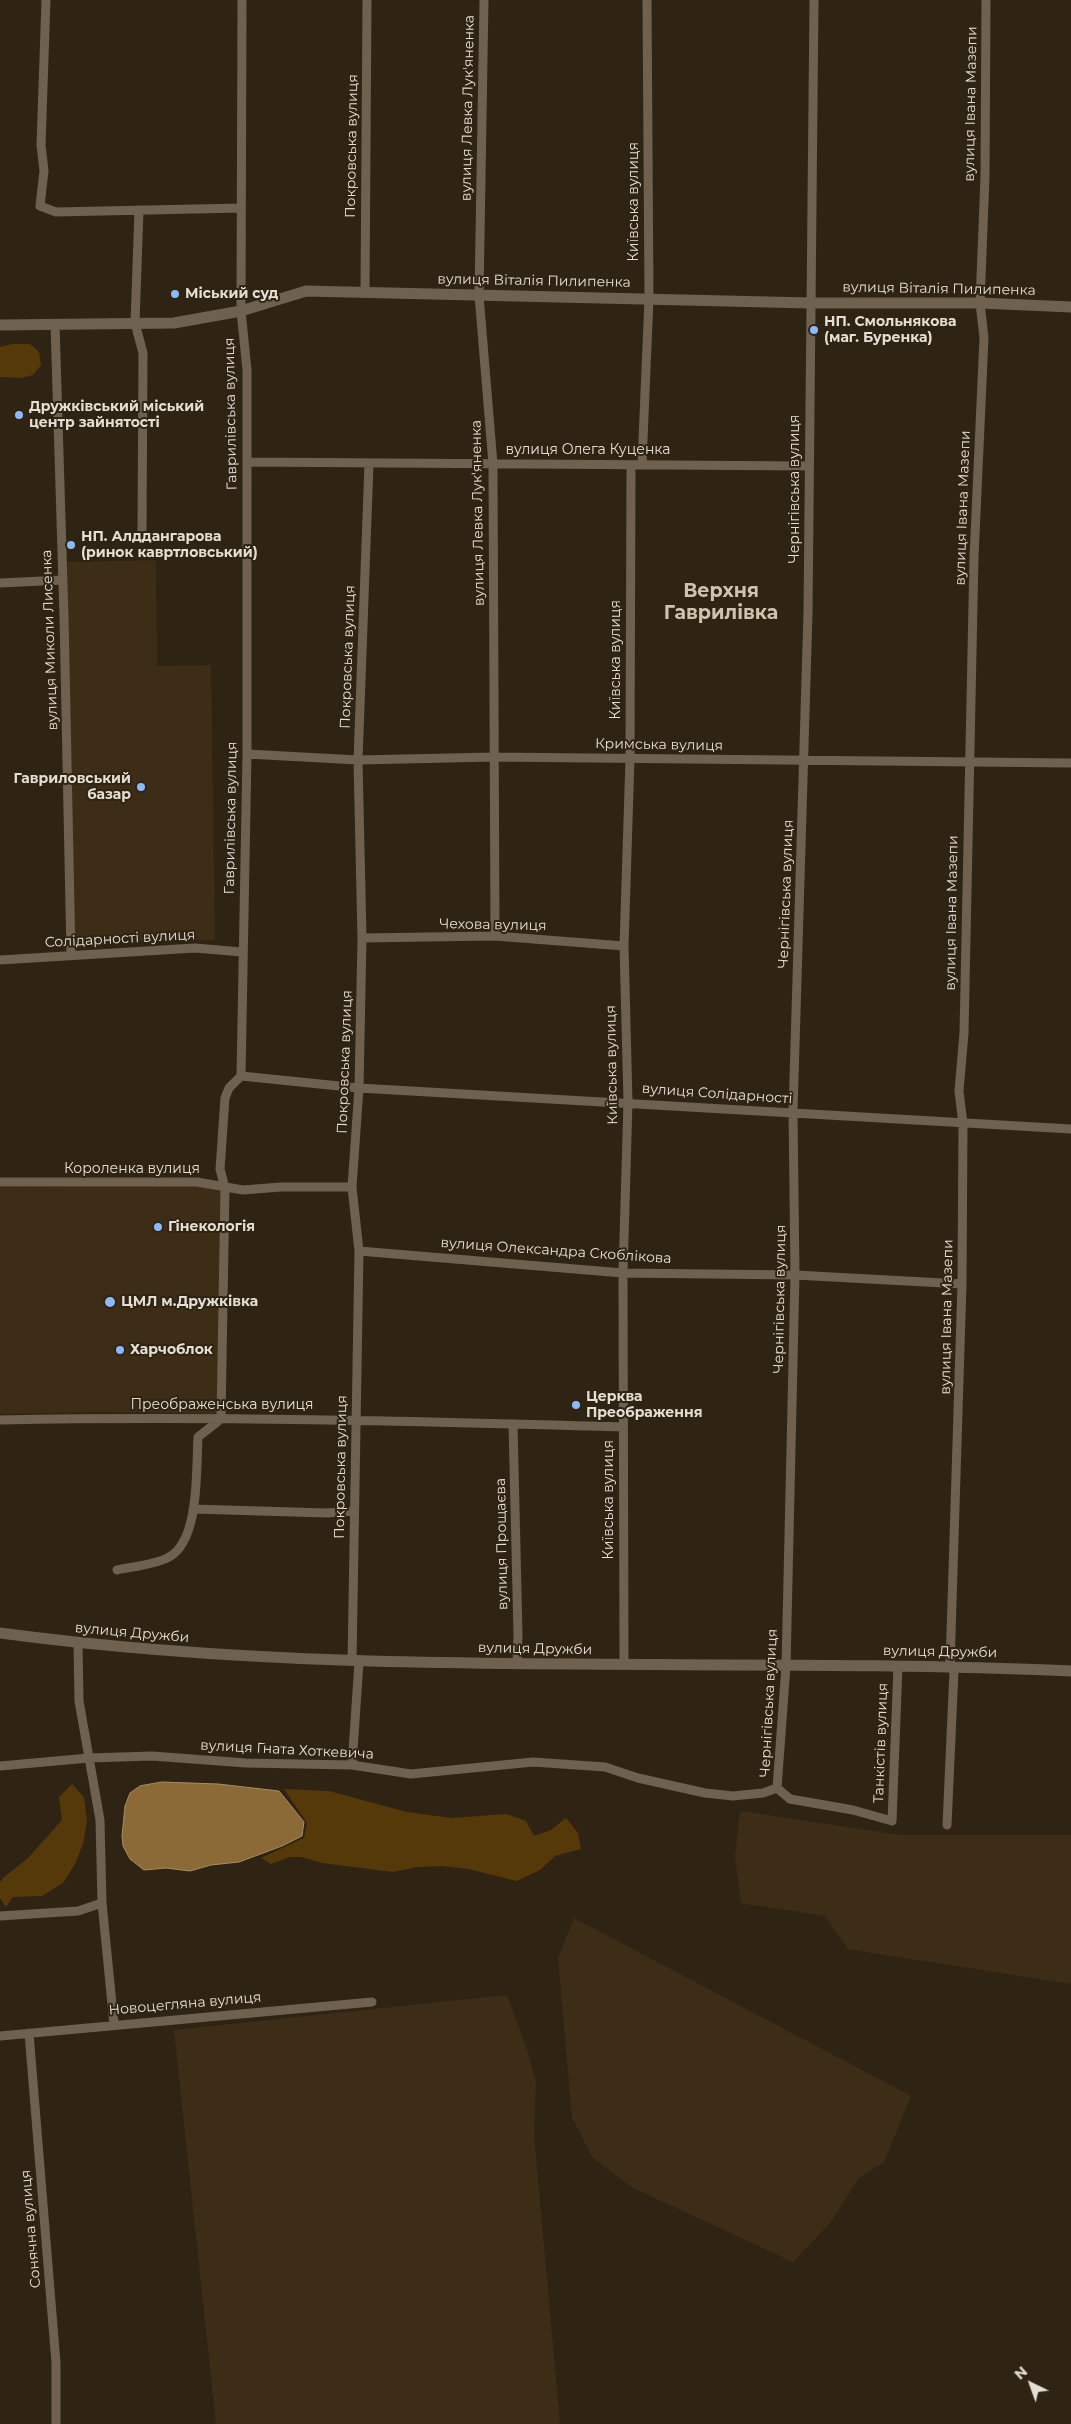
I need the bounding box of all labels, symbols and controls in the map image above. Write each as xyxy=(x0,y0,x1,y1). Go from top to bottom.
street label: вулиця Левка Лук'яненка xyxy=(458,15,478,201)
street label: вулиця Івана Мазепи xyxy=(961,26,981,182)
street label: Покровська вулиця xyxy=(342,74,362,218)
street label: Київська вулиця xyxy=(626,142,642,262)
street label: вулиця Віталія Пилипенка xyxy=(437,271,631,291)
street label: вулиця Віталія Пилипенка xyxy=(842,279,1036,299)
place label: Міський суд xyxy=(185,286,278,302)
marker: Міський суд xyxy=(169,288,181,300)
place label: НП. Смольнякова (маг. Буренка) xyxy=(824,314,956,347)
marker: НП. Смольнякова (маг. Буренка) xyxy=(808,324,820,336)
street label: Гаврилівська вулиця xyxy=(221,337,241,491)
place label: Дружківський міський центр зайнятості xyxy=(29,399,204,432)
marker: Дружківський міський центр зайнятості xyxy=(13,409,25,421)
street label: Чернігівська вулиця xyxy=(787,415,803,563)
street label: вулиця Левка Лук'яненка xyxy=(468,420,488,606)
street label: вулиця Івана Мазепи xyxy=(952,430,974,586)
street label: вулиця Олега Куценка xyxy=(506,442,670,458)
place label: НП. Алддангарова (ринок кавртловський) xyxy=(81,529,258,562)
marker: НП. Алддангарова (ринок кавртловський) xyxy=(65,539,77,551)
street label: вулиця Миколи Лисенка xyxy=(38,549,62,731)
district label: Верхня Гаврилівка xyxy=(664,580,778,624)
street label: Покровська вулиця xyxy=(337,585,359,729)
street label: Київська вулиця xyxy=(608,600,624,720)
street label: Кримська вулиця xyxy=(595,735,723,755)
street label: Гаврилівська вулиця xyxy=(221,741,241,895)
place label: Гавриловський базар xyxy=(13,771,131,804)
marker: Гавриловський базар xyxy=(135,781,147,793)
street label: Чернігівська вулиця xyxy=(775,819,797,969)
street label: вулиця Івана Мазепи xyxy=(942,835,962,991)
street label: Чехова вулиця xyxy=(439,916,547,934)
street label: Солідарності вулиця xyxy=(44,927,196,951)
street label: Покровська вулиця xyxy=(334,990,356,1134)
street label: Київська вулиця xyxy=(603,1005,621,1125)
street label: вулиця Солідарності xyxy=(641,1080,793,1108)
street label: Короленка вулиця xyxy=(64,1161,200,1177)
place label: Гінекологія xyxy=(168,1219,255,1235)
marker: Гінекологія xyxy=(152,1221,164,1233)
street label: Чернігівська вулиця xyxy=(770,1225,790,1373)
street label: вулиця Олександра Скоблікова xyxy=(440,1235,672,1267)
street label: вулиця Івана Мазепи xyxy=(937,1239,957,1395)
place label: ЦМЛ м.Дружківка xyxy=(121,1294,258,1310)
marker: ЦМЛ м.Дружківка xyxy=(103,1295,117,1309)
place label: Харчоблок xyxy=(130,1342,213,1358)
marker: Харчоблок xyxy=(114,1344,126,1356)
place label: Церква Преображення xyxy=(586,1389,703,1421)
street label: Покровська вулиця xyxy=(331,1395,351,1539)
street label: Преображенська вулиця xyxy=(130,1397,314,1413)
marker: Церква Преображення xyxy=(570,1399,582,1411)
street label: Київська вулиця xyxy=(601,1440,617,1560)
street label: вулиця Прощаєва xyxy=(492,1478,512,1610)
street label: вулиця Дружби xyxy=(74,1620,190,1646)
street label: Чернігівська вулиця xyxy=(757,1628,781,1778)
street label: вулиця Дружби xyxy=(478,1640,592,1658)
street label: вулиця Дружби xyxy=(883,1643,997,1661)
street label: Танкістів вулиця xyxy=(871,1683,891,1803)
street label: вулиця Гната Хоткевича xyxy=(200,1737,374,1763)
street label: Новоцегляна вулиця xyxy=(108,1989,262,2019)
street label: Сонячна вулиця xyxy=(17,2169,45,2289)
north arrow xyxy=(1006,2359,1056,2409)
text: N xyxy=(1011,2362,1031,2383)

